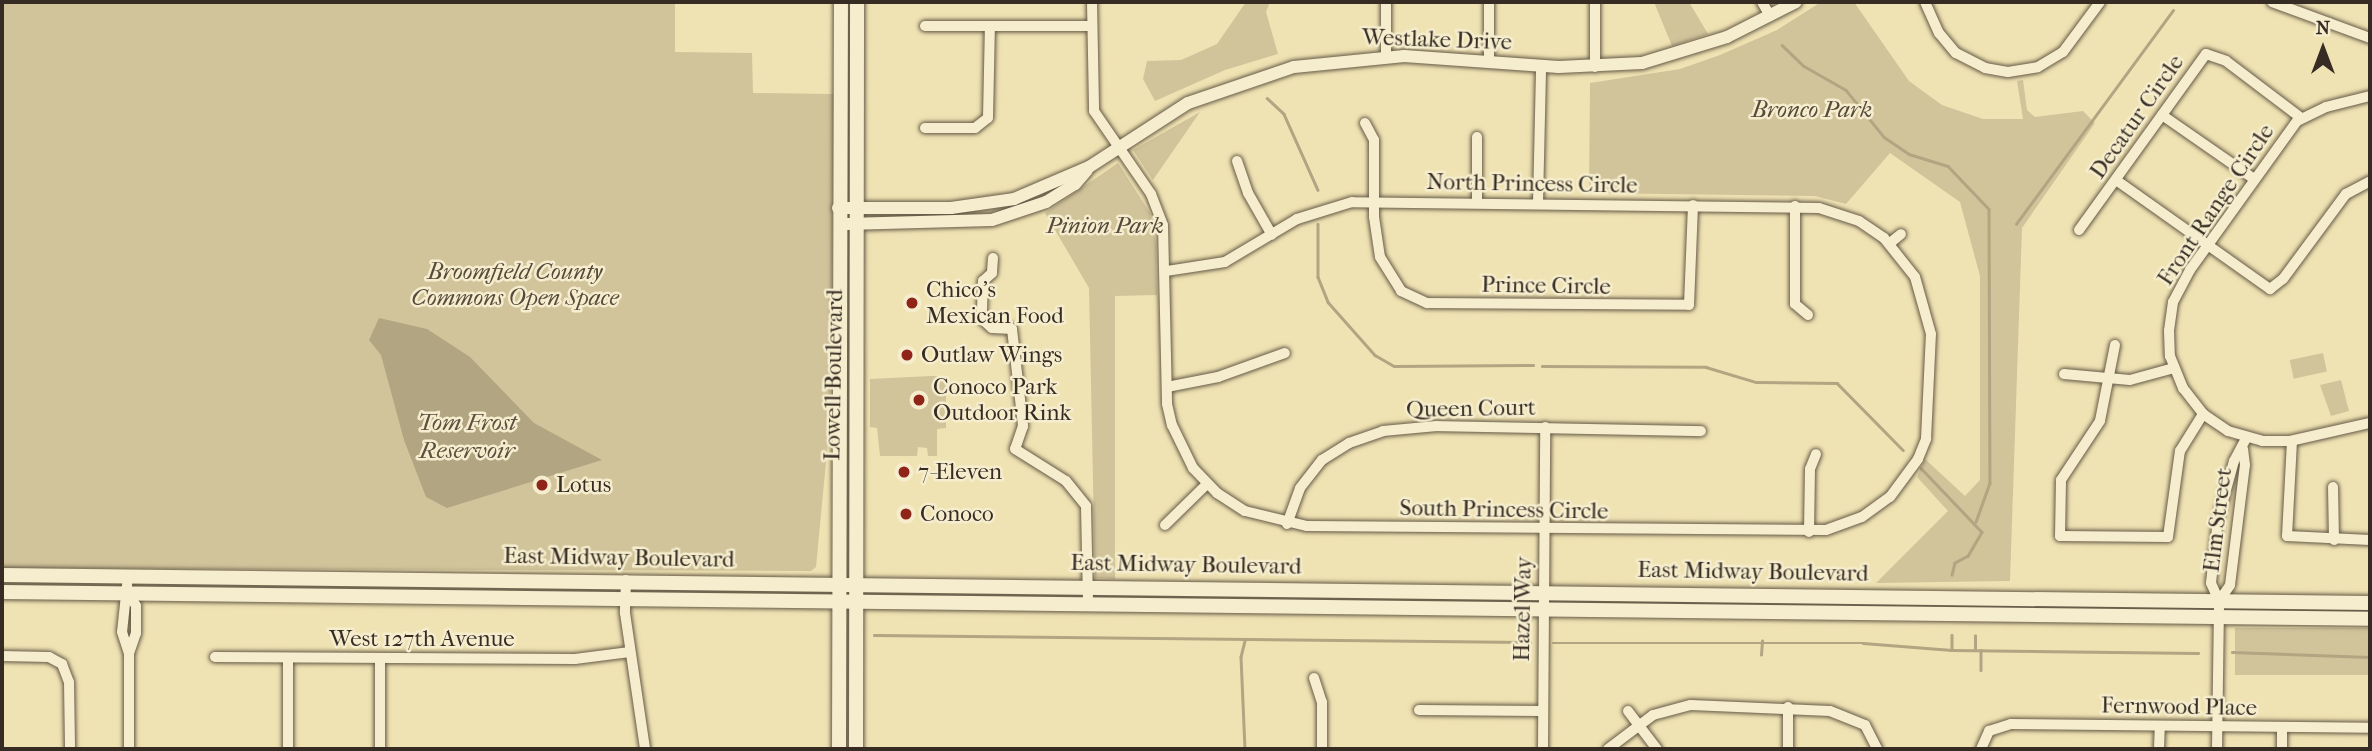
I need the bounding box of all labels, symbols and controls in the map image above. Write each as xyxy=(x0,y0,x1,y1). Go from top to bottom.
north arrow xyxy=(2288,14,2358,84)
text: N xyxy=(2316,17,2330,39)
street label: Westlake Drive xyxy=(1361,24,1513,56)
street label: Decatur Circle xyxy=(2084,50,2190,184)
park label: Bronco Park xyxy=(1752,96,1872,124)
street label: Front Range Circle xyxy=(2152,119,2280,291)
street label: North Princess Circle xyxy=(1426,168,1638,200)
park label: Pinion Park xyxy=(1046,212,1164,240)
park label: Broomfield County Commons Open Space xyxy=(411,258,619,312)
street label: Prince Circle xyxy=(1481,271,1611,301)
place label: Chico's Mexican Food xyxy=(926,276,1064,330)
street label: Lowell Boulevard xyxy=(819,289,849,461)
marker: Chico's Mexican Food xyxy=(904,295,920,311)
place label: Outlaw Wings xyxy=(921,341,1062,369)
marker: Outlaw Wings xyxy=(899,347,915,363)
place label: Conoco Park Outdoor Rink xyxy=(933,373,1071,427)
marker: Conoco Park Outdoor Rink xyxy=(911,392,927,408)
street label: Queen Court xyxy=(1406,394,1536,424)
water label: Tom Frost Reservoir xyxy=(417,409,517,465)
place label: 7-Eleven xyxy=(918,458,1002,486)
marker: 7-Eleven xyxy=(896,464,912,480)
street label: Elm Street xyxy=(2198,466,2238,574)
place label: Lotus xyxy=(556,471,611,499)
marker: Lotus xyxy=(534,477,550,493)
street label: South Princess Circle xyxy=(1399,494,1609,526)
place label: Conoco xyxy=(920,500,994,528)
marker: Conoco xyxy=(898,506,914,522)
street label: East Midway Boulevard xyxy=(503,542,735,574)
street label: East Midway Boulevard xyxy=(1070,549,1302,581)
street label: Hazel Way xyxy=(1508,556,1538,662)
street label: East Midway Boulevard xyxy=(1637,556,1869,588)
street label: West 127th Avenue xyxy=(329,625,515,653)
street label: Fernwood Place xyxy=(2101,692,2257,722)

